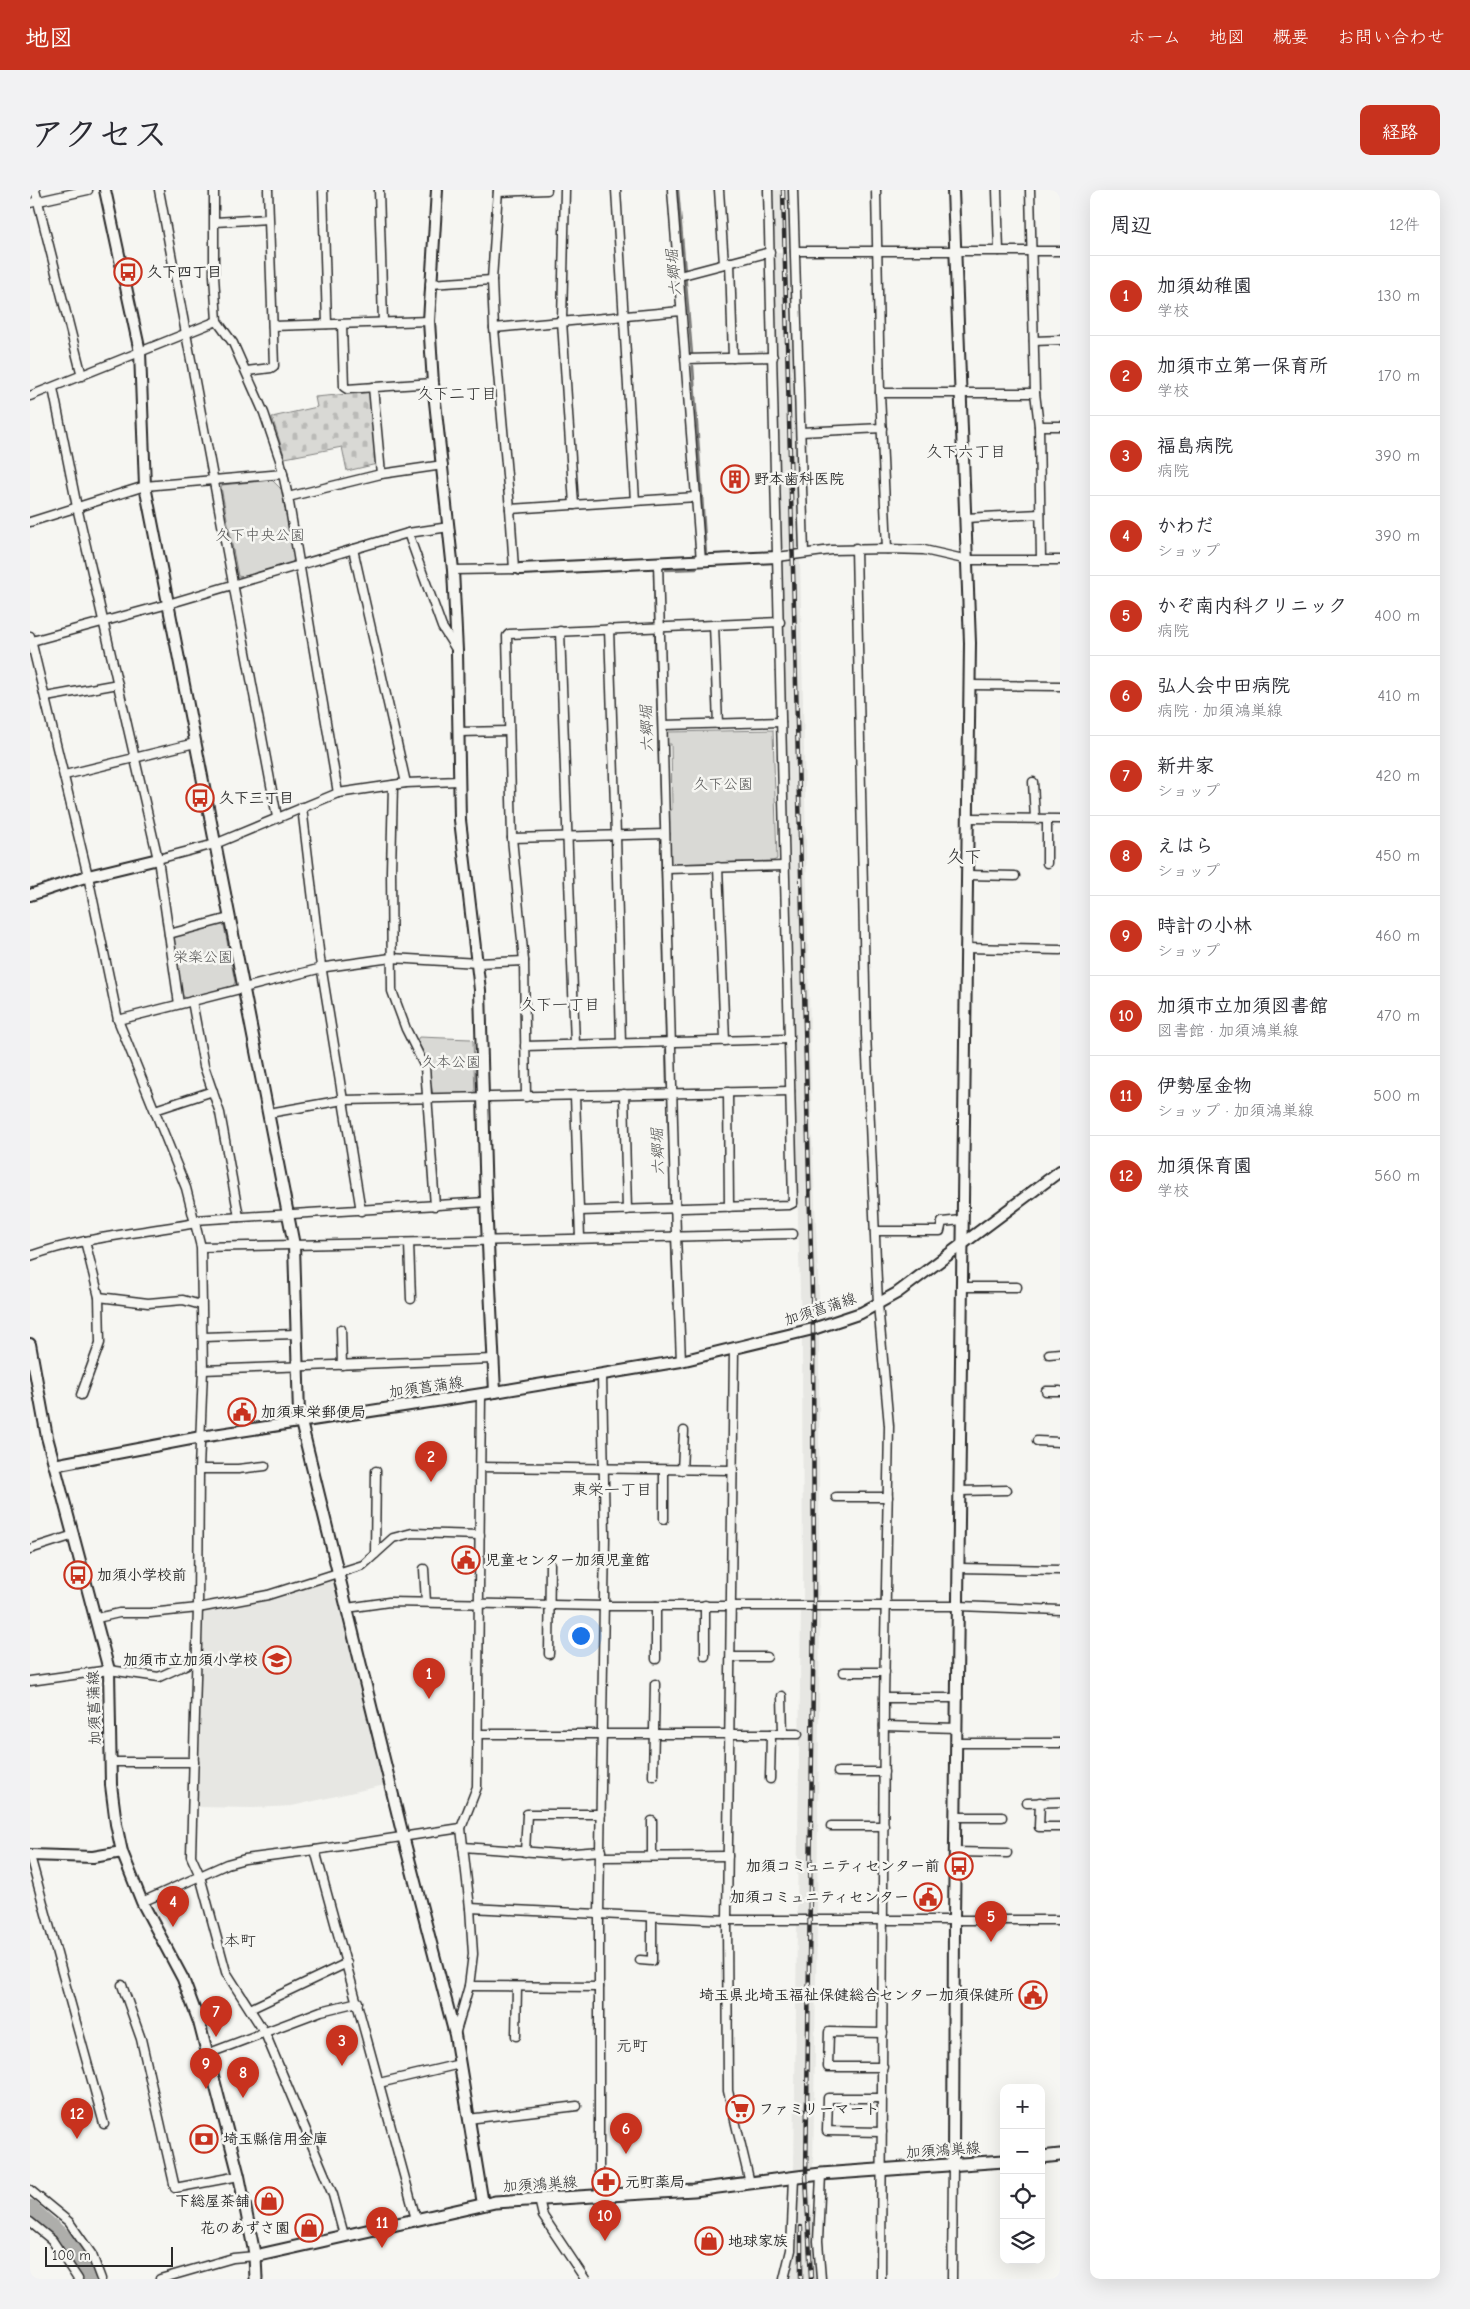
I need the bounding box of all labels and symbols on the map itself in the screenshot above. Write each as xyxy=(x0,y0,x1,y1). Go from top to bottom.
water label: 六郷堀 xyxy=(663,247,685,298)
bus stop icon: 久下四丁目 xyxy=(113,257,143,287)
place label: 久下四丁目 xyxy=(147,263,222,281)
district label: 久下二丁目 xyxy=(417,385,497,403)
district label: 久下六丁目 xyxy=(926,443,1006,461)
building icon: 野本歯科医院 xyxy=(720,464,750,494)
place label: 野本歯科医院 xyxy=(754,470,844,488)
park label: 久下中央公園 xyxy=(215,526,305,544)
water label: 六郷堀 xyxy=(637,704,657,753)
park label: 久下公園 xyxy=(693,775,753,793)
bus stop icon: 久下三丁目 xyxy=(185,783,215,813)
place label: 久下三丁目 xyxy=(219,789,294,807)
district label: 久下 xyxy=(946,847,982,868)
park label: 栄楽公園 xyxy=(173,948,233,966)
district label: 久下一丁目 xyxy=(520,996,600,1014)
park label: 久本公園 xyxy=(421,1053,481,1071)
water label: 六郷堀 xyxy=(648,1127,668,1176)
street label: 加須菖蒲線 xyxy=(782,1289,858,1329)
street label: 加須菖蒲線 xyxy=(388,1373,464,1401)
public building icon: 加須東栄郵便局 xyxy=(227,1397,257,1427)
place label: 加須東栄郵便局 xyxy=(261,1403,366,1421)
pin: 2 xyxy=(415,1441,447,1482)
district label: 東栄一丁目 xyxy=(572,1481,652,1499)
public building icon: 児童センター加須児童館 xyxy=(451,1545,481,1575)
place label: 児童センター加須児童館 xyxy=(485,1551,650,1569)
bus stop icon: 加須小学校前 xyxy=(63,1560,93,1590)
place label: 加須小学校前 xyxy=(97,1566,187,1584)
your location xyxy=(568,1623,594,1649)
school or university icon: 加須市立加須小学校 xyxy=(262,1645,292,1675)
place label: 加須市立加須小学校 xyxy=(123,1651,258,1669)
pin: 1 xyxy=(413,1658,445,1699)
street label: 加須菖蒲線 xyxy=(84,1670,104,1746)
bus stop icon: 加須コミュニティセンター前 xyxy=(944,1851,974,1881)
place label: 加須コミュニティセンター前 xyxy=(746,1857,940,1875)
public building icon: 加須コミュニティセンター xyxy=(913,1882,943,1912)
pin: 4 xyxy=(157,1886,189,1927)
place label: 加須コミュニティセンター xyxy=(730,1888,909,1906)
pin: 5 xyxy=(975,1901,1007,1942)
district label: 本町 xyxy=(224,1932,256,1950)
public building icon: 埼玉県北埼玉福祉保健総合センター加須保健所 xyxy=(1018,1980,1048,2010)
place label: 埼玉県北埼玉福祉保健総合センター加須保健所 xyxy=(699,1986,1014,2004)
pin: 7 xyxy=(200,1996,232,2037)
pin: 3 xyxy=(326,2025,358,2066)
district label: 元町 xyxy=(616,2037,648,2055)
pin: 9 xyxy=(190,2048,222,2089)
pin: 8 xyxy=(227,2057,259,2098)
supermarket icon: ファミリーマート xyxy=(725,2094,755,2124)
pin: 12 xyxy=(61,2098,93,2139)
place label: ファミリーマート xyxy=(759,2100,880,2118)
pin: 6 xyxy=(610,2113,642,2154)
bank icon: 埼玉縣信用金庫 xyxy=(189,2124,219,2154)
place label: 埼玉縣信用金庫 xyxy=(223,2130,328,2148)
street label: 加須鴻巣線 xyxy=(905,2138,981,2162)
pharmacy icon: 元町薬局 xyxy=(591,2167,621,2197)
street label: 加須鴻巣線 xyxy=(502,2172,578,2196)
place label: 元町薬局 xyxy=(625,2173,685,2191)
shop icon: 下総屋茶舗 xyxy=(254,2186,284,2216)
place label: 下総屋茶舗 xyxy=(175,2192,250,2210)
pin: 10 xyxy=(589,2200,621,2241)
pin: 11 xyxy=(366,2207,398,2248)
shop icon: 花のあずさ園 xyxy=(294,2213,324,2243)
place label: 花のあずさ園 xyxy=(200,2219,290,2237)
shop icon: 地球家族 xyxy=(694,2226,724,2256)
place label: 地球家族 xyxy=(728,2232,788,2250)
scale bar xyxy=(45,2244,172,2267)

